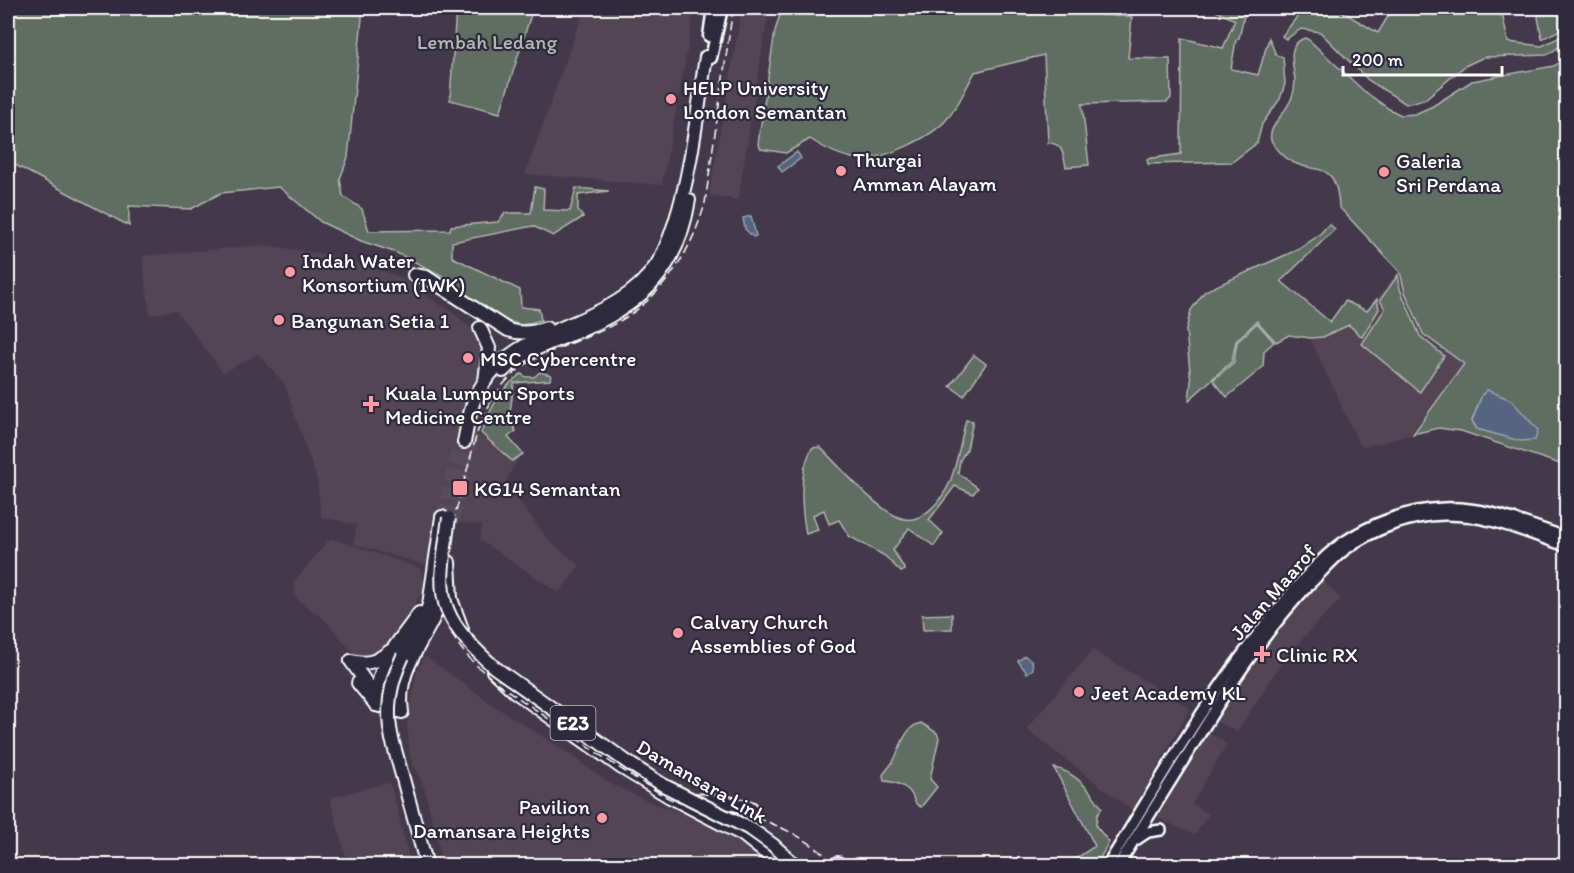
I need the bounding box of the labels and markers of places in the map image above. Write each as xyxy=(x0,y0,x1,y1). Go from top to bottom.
place label: HELP University London Semantan xyxy=(683,75,847,124)
marker: HELP University London Semantan xyxy=(664,92,678,106)
place label: Thurgai Amman Alayam xyxy=(853,147,997,196)
place label: Galeria Sri Perdana xyxy=(1396,148,1501,197)
marker: Thurgai Amman Alayam xyxy=(834,164,848,178)
marker: Galeria Sri Perdana xyxy=(1377,165,1391,179)
place label: Indah Water Konsortium (IWK) xyxy=(302,248,465,297)
marker: Indah Water Konsortium (IWK) xyxy=(283,265,297,279)
place label: Bangunan Setia 1 xyxy=(291,308,450,333)
marker: Bangunan Setia 1 xyxy=(272,313,286,327)
place label: MSC Cybercentre xyxy=(480,346,636,371)
marker: MSC Cybercentre xyxy=(461,351,475,365)
place label: Kuala Lumpur Sports Medicine Centre xyxy=(385,380,575,429)
marker: Kuala Lumpur Sports Medicine Centre xyxy=(362,395,380,413)
place label: KG14 Semantan xyxy=(474,476,621,501)
marker: KG14 Semantan xyxy=(451,479,469,497)
place label: Calvary Church Assemblies of God xyxy=(690,609,856,658)
marker: Calvary Church Assemblies of God xyxy=(671,626,685,640)
place label: Clinic RX xyxy=(1276,642,1358,667)
marker: Clinic RX xyxy=(1253,645,1271,663)
place label: Jeet Academy KL xyxy=(1091,680,1246,705)
marker: Jeet Academy KL xyxy=(1072,685,1086,699)
place label: Pavilion Damansara Heights xyxy=(413,794,590,843)
marker: Pavilion Damansara Heights xyxy=(595,811,609,825)

